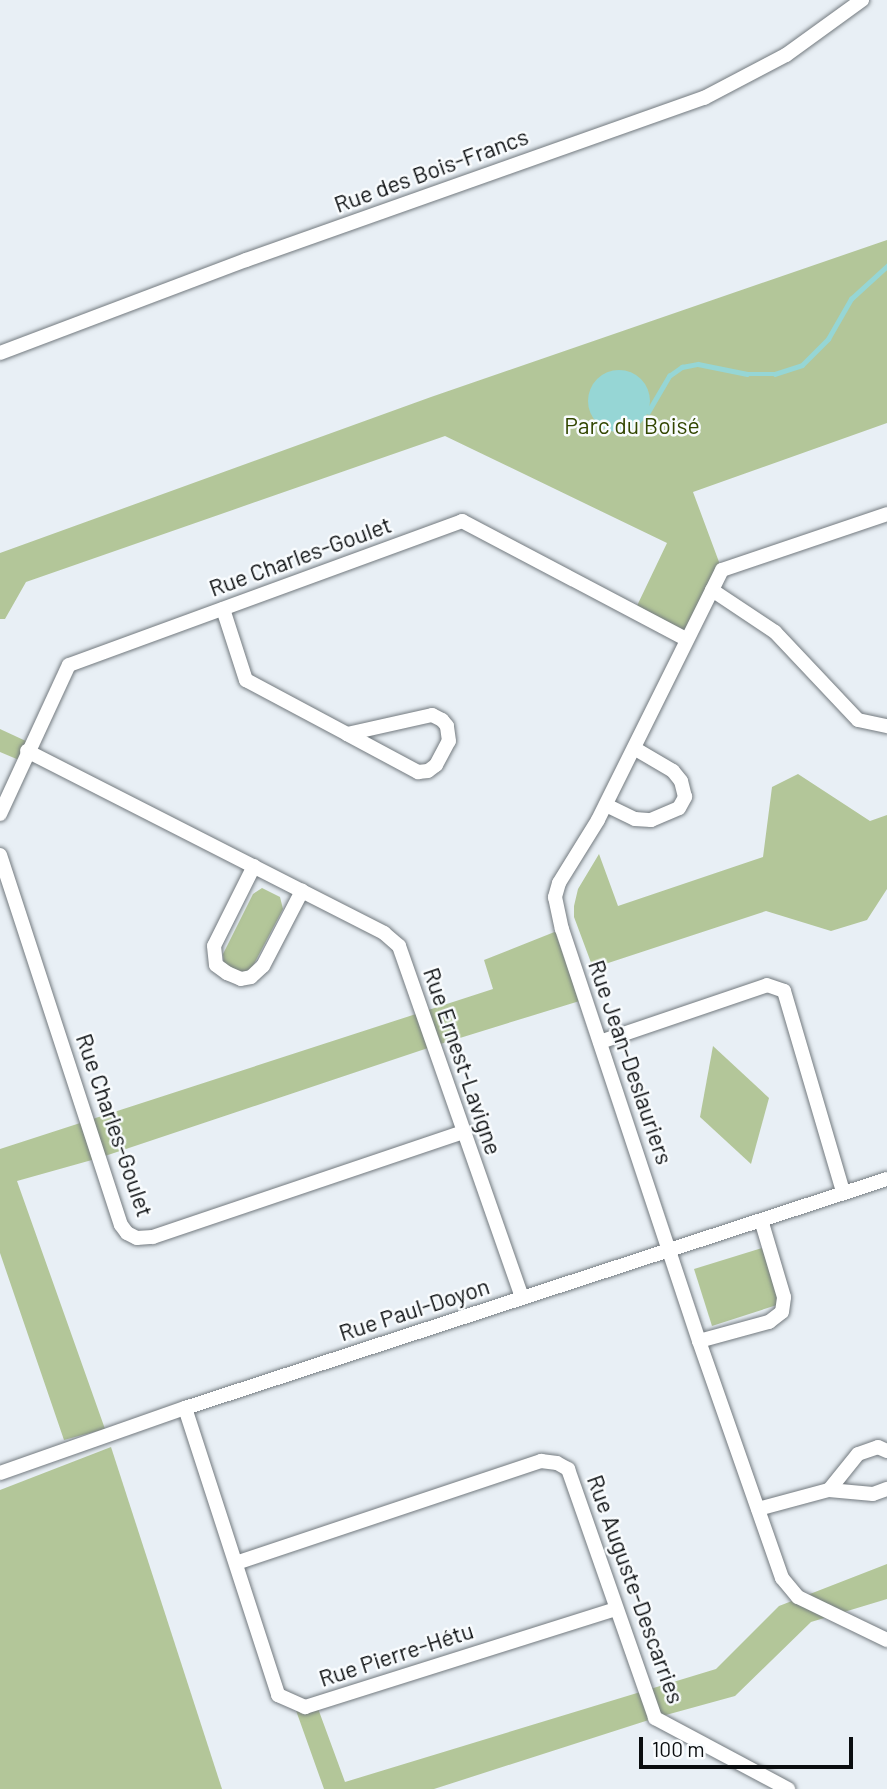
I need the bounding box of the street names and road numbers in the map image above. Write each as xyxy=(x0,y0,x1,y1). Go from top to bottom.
street label: Rue des Bois-Francs xyxy=(330,122,532,218)
street label: Rue Charles-Goulet xyxy=(205,510,395,602)
street label: Rue Jean-Deslauriers xyxy=(583,956,679,1168)
street label: Rue Ernest-Lavigne xyxy=(418,964,508,1158)
street label: Rue Charles-Goulet xyxy=(71,1030,159,1220)
street label: Rue Paul-Doyon xyxy=(335,1272,493,1346)
street label: Rue Auguste-Descarries xyxy=(582,1471,690,1707)
street label: Rue Pierre-Hétu xyxy=(315,1616,477,1692)

